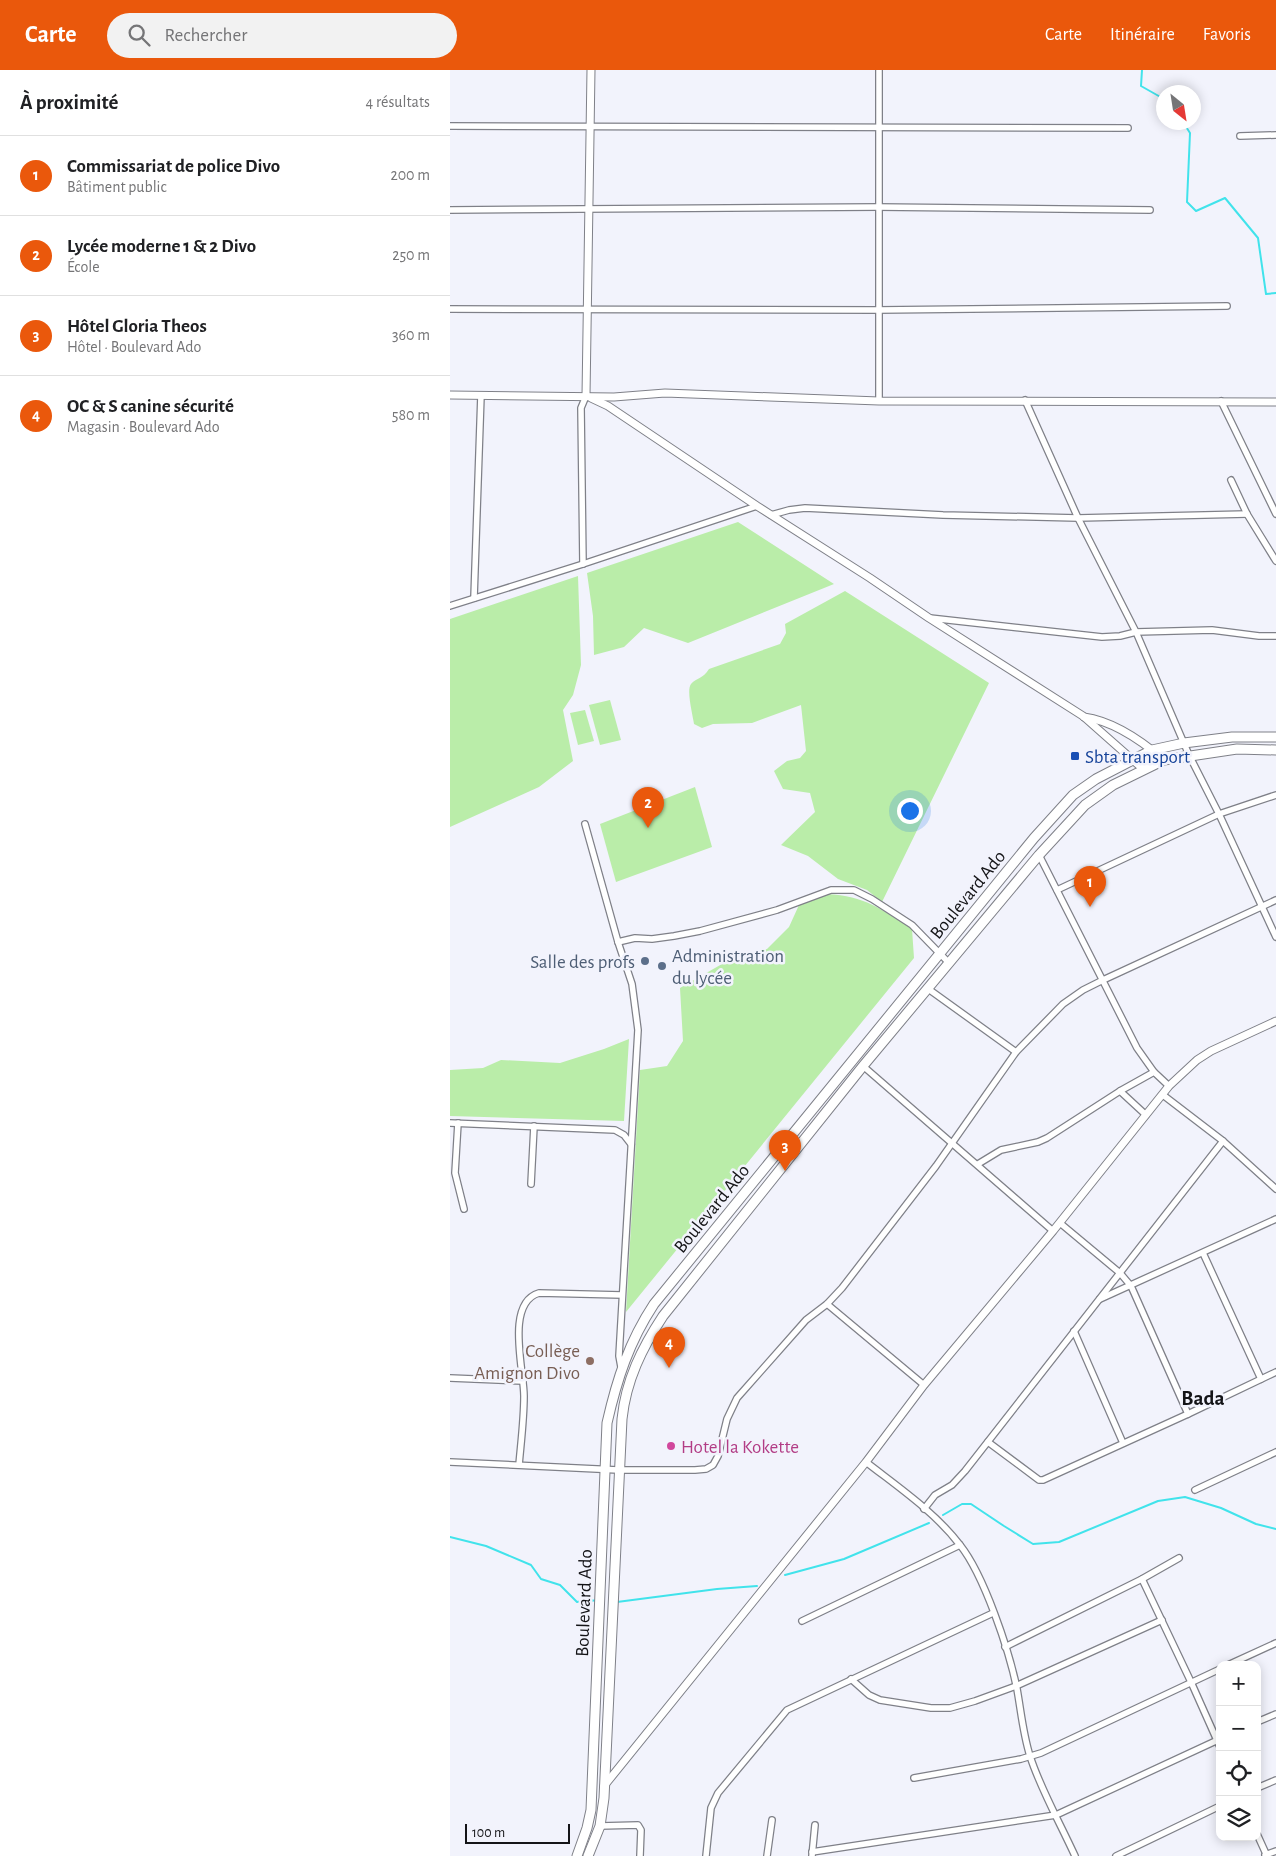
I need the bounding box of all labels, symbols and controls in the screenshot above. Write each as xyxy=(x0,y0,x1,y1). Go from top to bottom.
search box xyxy=(107,13,457,58)
icon: search xyxy=(125,21,153,49)
text: Carte xyxy=(25,23,77,47)
text: Rechercher xyxy=(165,26,247,45)
text: Carte xyxy=(1045,26,1082,44)
text: Itinéraire xyxy=(1110,26,1175,44)
text: Favoris xyxy=(1203,26,1251,44)
north arrow xyxy=(1156,85,1201,130)
text: À proximité xyxy=(20,92,118,113)
text: 4 résultats xyxy=(366,94,430,110)
text: Commissariat de police Divo xyxy=(67,157,280,176)
text: 1 xyxy=(33,167,39,183)
text: 200 m xyxy=(390,167,430,183)
text: Bâtiment public xyxy=(67,179,167,195)
text: Lycée moderne 1 & 2 Divo xyxy=(67,237,256,256)
text: 2 xyxy=(32,247,40,263)
text: 250 m xyxy=(392,247,430,263)
text: École xyxy=(67,259,100,275)
text: Hôtel Gloria Theos xyxy=(67,317,207,336)
text: 3 xyxy=(33,327,39,343)
text: 360 m xyxy=(392,327,430,343)
text: Hôtel · Boulevard Ado xyxy=(67,339,201,355)
text: OC & S canine sécurité xyxy=(67,397,234,416)
text: 4 xyxy=(32,407,40,423)
text: 580 m xyxy=(392,407,430,423)
text: Magasin · Boulevard Ado xyxy=(67,419,220,435)
place label: Sbta transport xyxy=(1085,748,1190,767)
marker: Sbta transport xyxy=(1069,750,1081,762)
pin: 2 xyxy=(632,787,664,828)
your location xyxy=(897,798,923,824)
street label: Boulevard Ado xyxy=(927,847,1009,943)
pin: 1 xyxy=(1074,866,1106,907)
place label: Administration du lycée xyxy=(672,947,784,988)
place label: Salle des profs xyxy=(530,953,635,972)
marker: Salle des profs xyxy=(639,955,651,967)
marker: Administration du lycée xyxy=(656,960,668,972)
pin: 3 xyxy=(769,1130,801,1171)
street label: Boulevard Ado xyxy=(671,1161,753,1257)
pin: 4 xyxy=(653,1327,685,1368)
place label: Collège Amignon Divo xyxy=(474,1342,580,1383)
marker: Collège Amignon Divo xyxy=(584,1355,596,1367)
district label: Bada xyxy=(1181,1388,1225,1409)
place label: Hotel la Kokette xyxy=(681,1438,799,1457)
marker: Hotel la Kokette xyxy=(665,1440,677,1452)
street label: Boulevard Ado xyxy=(573,1549,596,1657)
map controls xyxy=(1216,1661,1261,1841)
button: + xyxy=(1216,1661,1261,1706)
button: − xyxy=(1216,1706,1261,1751)
button: locate xyxy=(1216,1751,1261,1796)
button: layers xyxy=(1216,1796,1261,1841)
scale bar xyxy=(465,1821,570,1844)
text: 100 m xyxy=(472,1826,505,1840)

